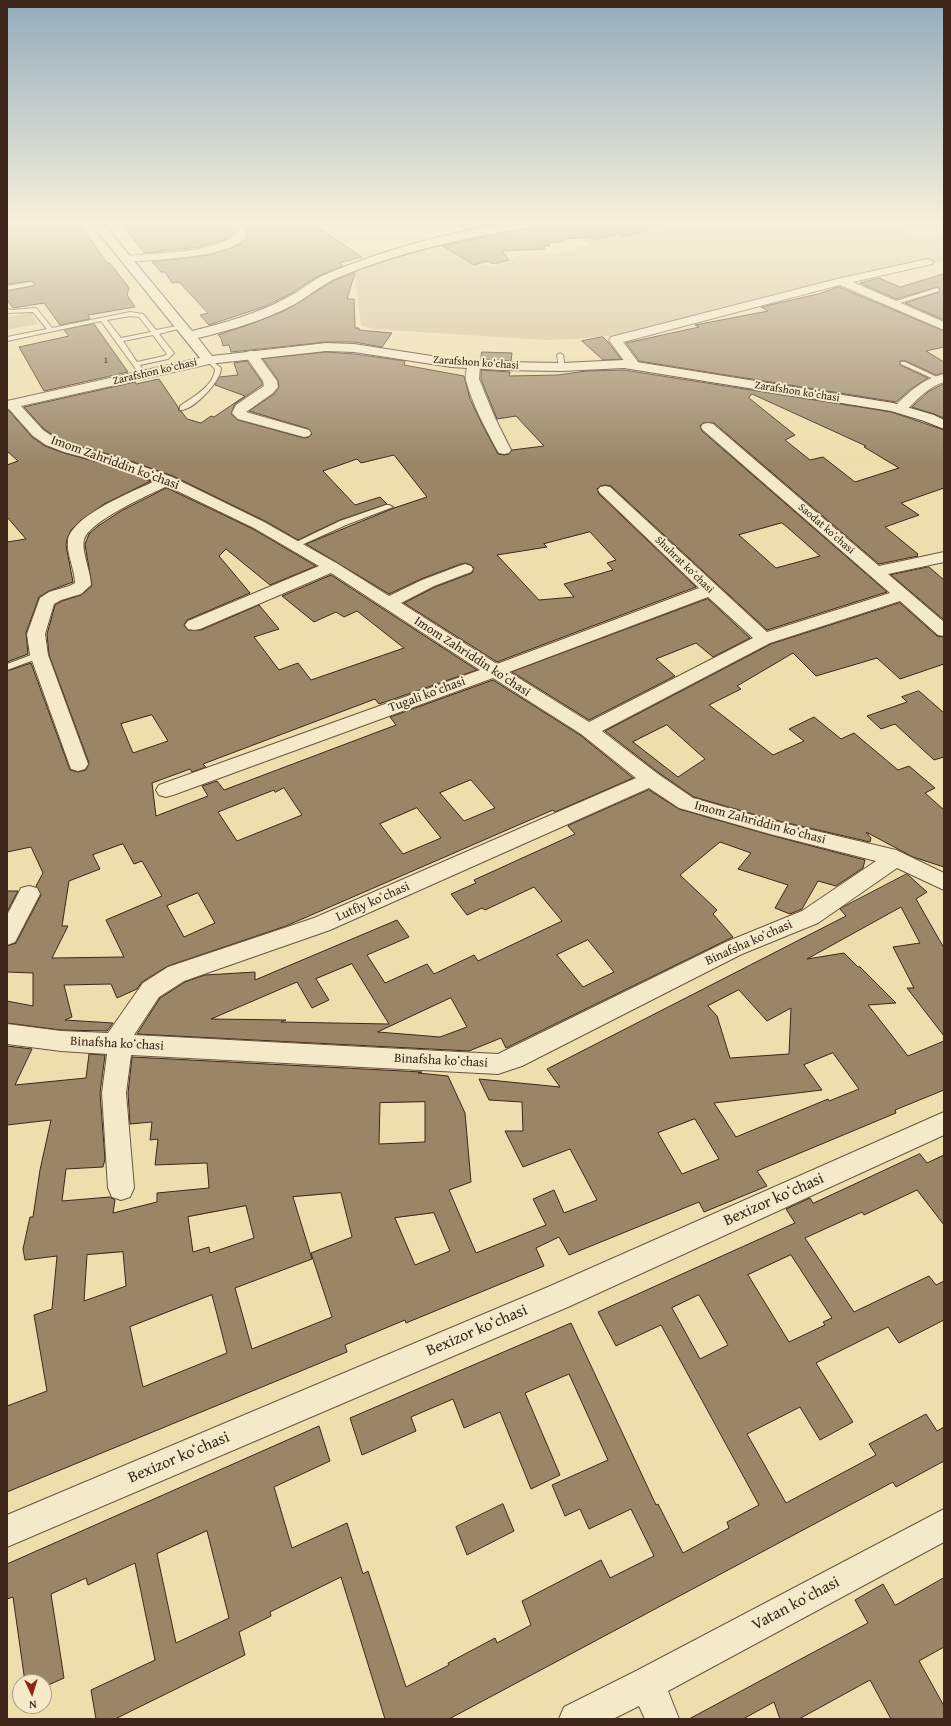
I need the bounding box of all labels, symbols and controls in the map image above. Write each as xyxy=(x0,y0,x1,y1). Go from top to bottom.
street label: Zarafshon koʻchasi xyxy=(433,353,519,373)
house number: 1 xyxy=(104,356,108,366)
street label: Zarafshon koʻchasi xyxy=(112,356,198,388)
street label: Zarafshon koʻchasi xyxy=(754,379,840,405)
street label: Imom Zahriddin koʻchasi xyxy=(49,433,181,493)
street label: Saodat koʻchasi xyxy=(795,501,857,557)
street label: Shuhrat koʻchasi xyxy=(652,534,716,596)
street label: Imom Zahriddin koʻchasi xyxy=(411,614,533,700)
street label: Tugali koʻchasi xyxy=(386,674,468,716)
street label: Imom Zahriddin koʻchasi xyxy=(693,798,827,848)
street label: Lutfiy koʻchasi xyxy=(334,879,412,925)
street label: Binafsha koʻchasi xyxy=(703,917,795,969)
street label: Binafsha koʻchasi xyxy=(70,1034,164,1054)
street label: Binafsha koʻchasi xyxy=(394,1051,488,1071)
street label: Bexizor koʻchasi xyxy=(721,1169,827,1231)
street label: Bexizor koʻchasi xyxy=(424,1301,530,1361)
street label: Bexizor koʻchasi xyxy=(126,1428,232,1488)
street label: Vatan koʻchasi xyxy=(749,1573,843,1635)
north arrow xyxy=(12,1674,52,1714)
text: N xyxy=(29,1697,37,1713)

